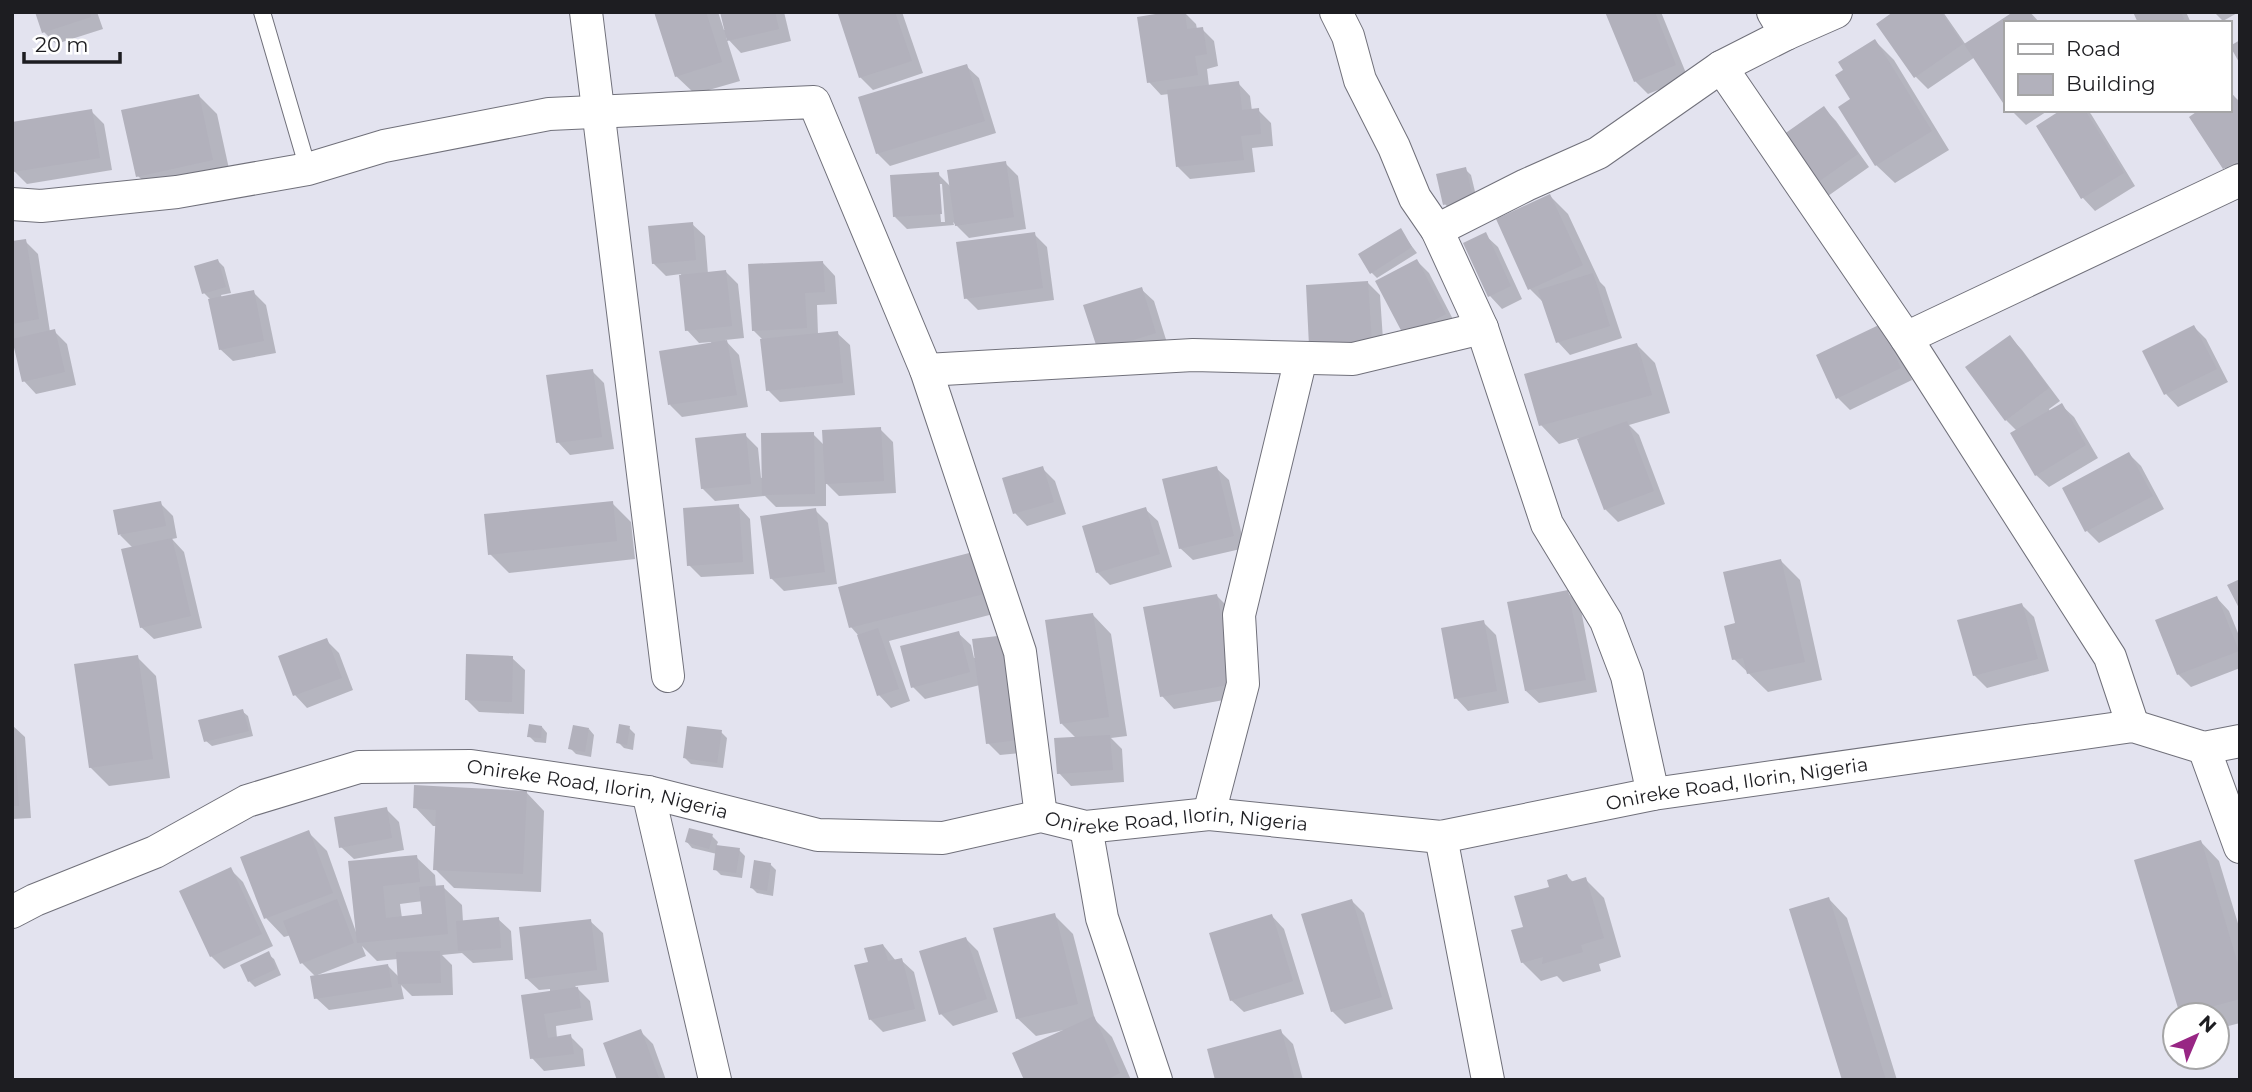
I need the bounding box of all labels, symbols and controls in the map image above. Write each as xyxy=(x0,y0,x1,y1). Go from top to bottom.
scale bar xyxy=(24,21,121,65)
legend xyxy=(2004,21,2231,112)
text: 20 m xyxy=(35,32,89,57)
text: Road xyxy=(2066,36,2121,61)
text: Building xyxy=(2066,71,2156,96)
street label: Onireke Road, Ilorin, Nigeria xyxy=(1603,752,1869,815)
street label: Onireke Road, Ilorin, Nigeria xyxy=(465,754,731,823)
street label: Onireke Road, Ilorin, Nigeria xyxy=(1042,802,1309,839)
north arrow xyxy=(2161,1001,2231,1071)
text: N xyxy=(2194,1011,2221,1038)

